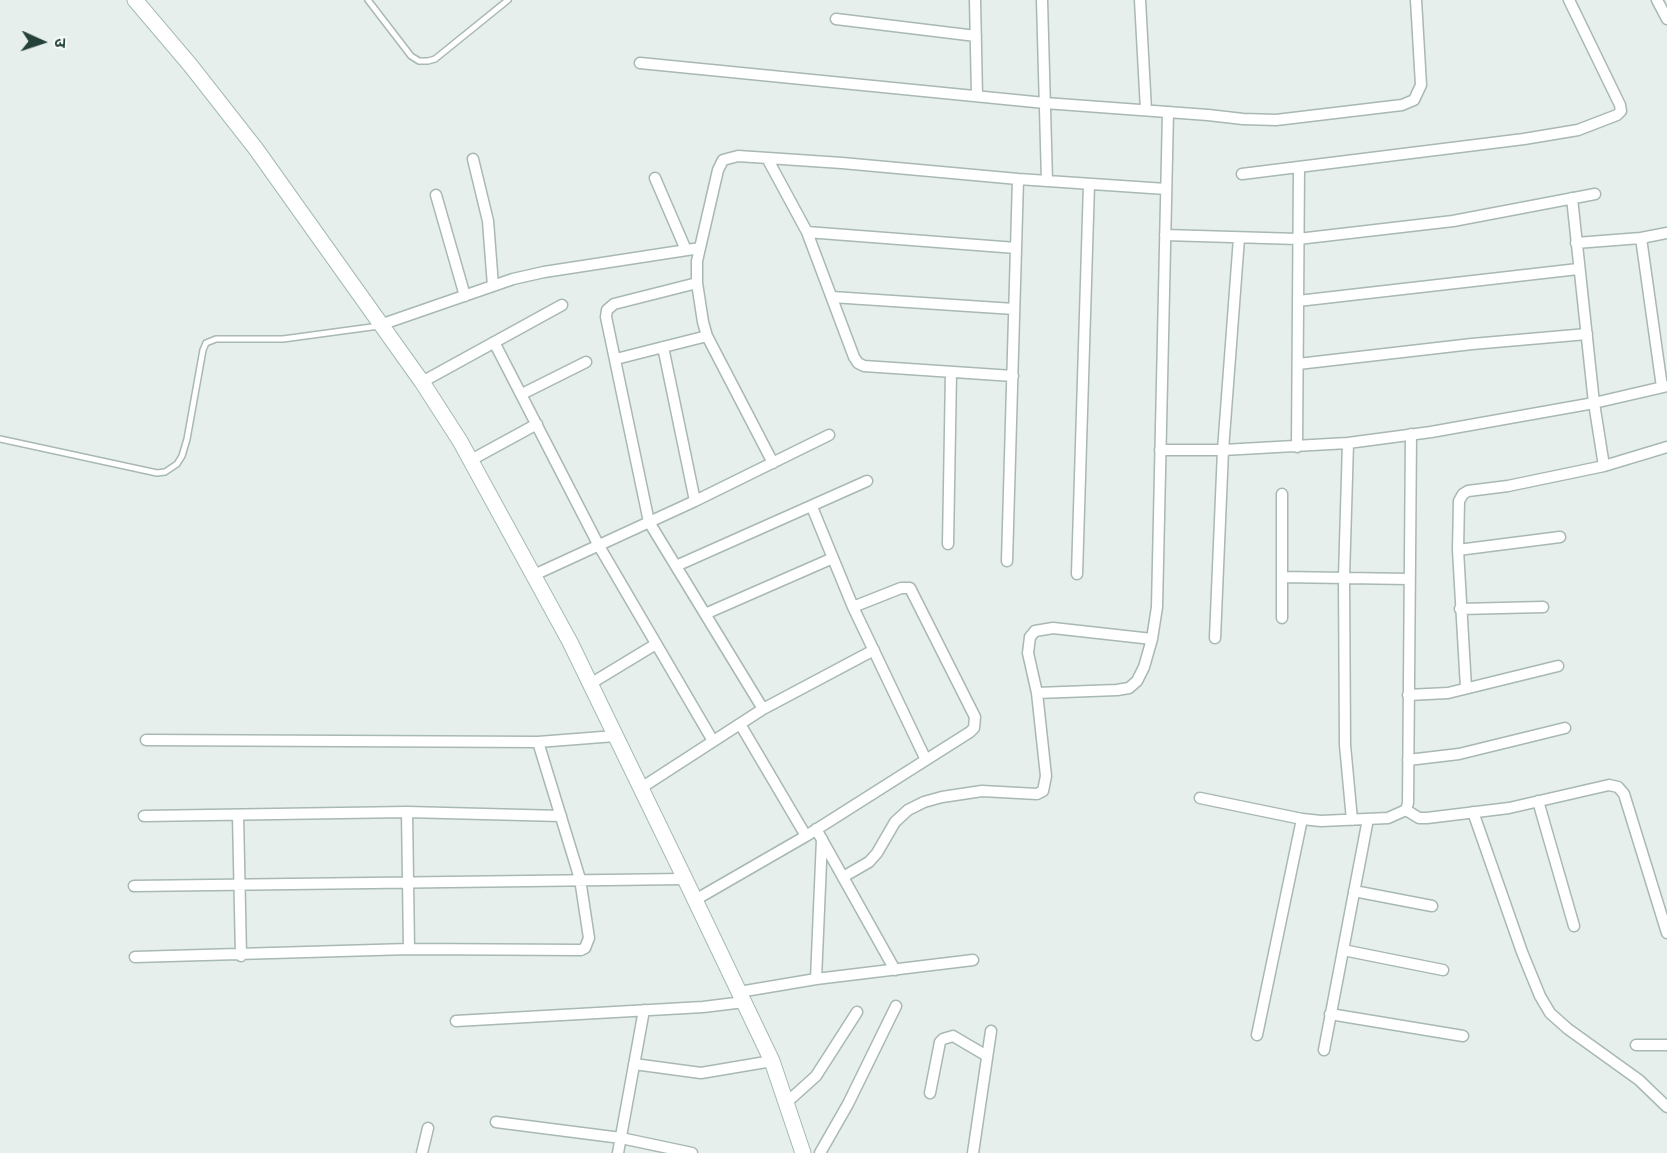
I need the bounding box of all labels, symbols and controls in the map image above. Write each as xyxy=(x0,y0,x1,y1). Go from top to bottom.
north arrow xyxy=(12,12,72,72)
text: उ xyxy=(52,38,69,48)

